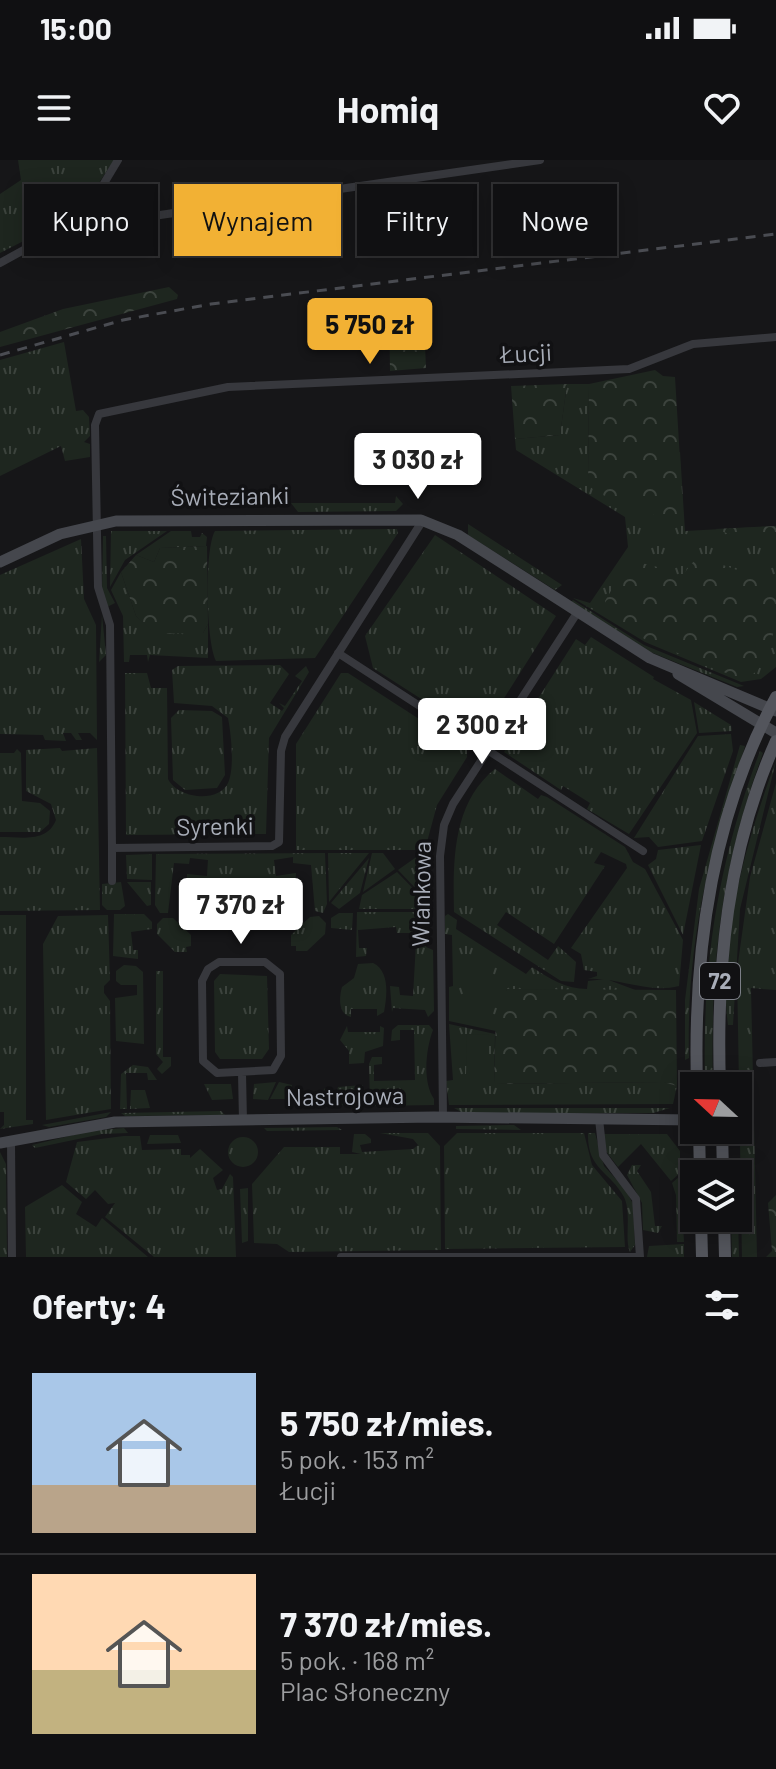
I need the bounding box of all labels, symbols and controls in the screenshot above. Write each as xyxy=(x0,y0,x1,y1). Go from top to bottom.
text: 15:00 xyxy=(40,10,112,46)
icon: menu xyxy=(32,86,76,130)
icon: heart xyxy=(700,86,744,130)
text: Homiq xyxy=(337,87,439,130)
chip: Kupno xyxy=(24,184,158,256)
chip: Wynajem xyxy=(174,184,341,256)
chip: Filtry xyxy=(357,184,477,256)
chip: Nowe xyxy=(493,184,617,256)
pin: 5 750 zł xyxy=(287,298,453,366)
text: 5 750 zł xyxy=(325,308,415,339)
street label: Łucji xyxy=(498,337,553,368)
pin: 3 030 zł xyxy=(335,433,501,501)
text: 3 030 zł xyxy=(372,443,464,474)
street label: Świtezianki xyxy=(170,480,290,511)
pin: 2 300 zł xyxy=(399,698,565,766)
text: 2 300 zł xyxy=(436,708,528,739)
street label: Syrenki xyxy=(176,810,254,841)
street label: Wiankowa xyxy=(405,841,436,947)
pin: 7 370 zł xyxy=(158,878,324,946)
text: 7 370 zł xyxy=(197,888,285,919)
road number: 72 xyxy=(700,963,740,999)
north arrow xyxy=(680,1072,752,1144)
map controls xyxy=(680,1072,752,1232)
street label: Nastrojowa xyxy=(286,1080,404,1111)
button: layers xyxy=(680,1160,752,1232)
icon: filters xyxy=(700,1283,744,1327)
text: Oferty: 4 xyxy=(32,1285,166,1326)
text: 5 750 zł/mies. xyxy=(280,1402,494,1443)
icon: home xyxy=(96,1405,192,1501)
text: 5 pok. · 153 m² xyxy=(280,1443,434,1474)
text: Łucji xyxy=(280,1474,336,1505)
text: 7 370 zł/mies. xyxy=(280,1603,492,1644)
icon: home xyxy=(96,1606,192,1702)
text: 5 pok. · 168 m² xyxy=(280,1644,434,1675)
text: Plac Słoneczny xyxy=(280,1675,450,1706)

